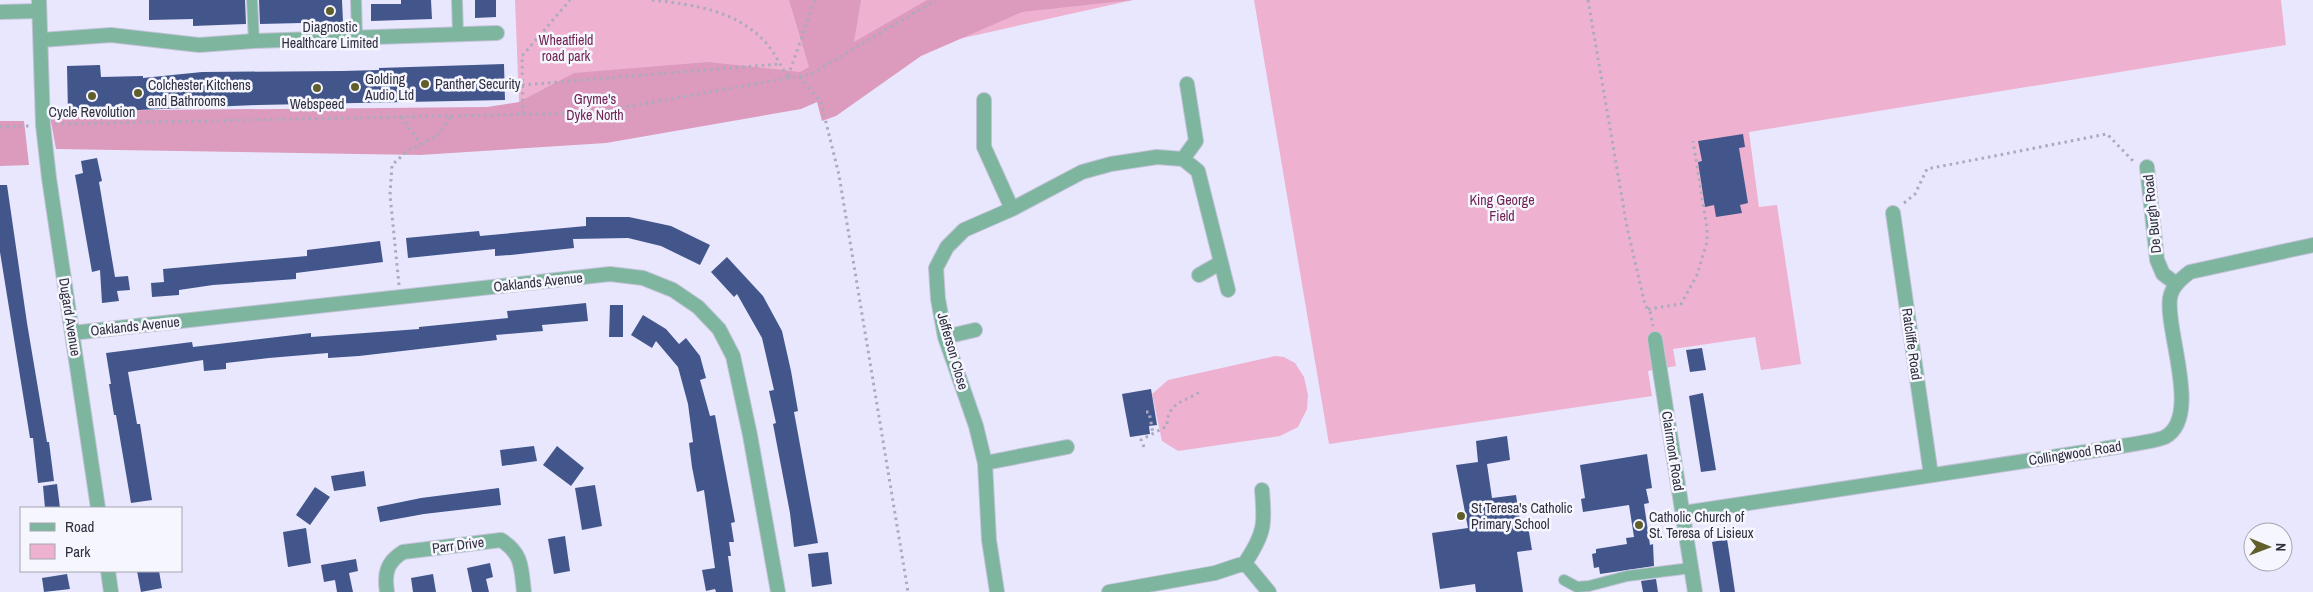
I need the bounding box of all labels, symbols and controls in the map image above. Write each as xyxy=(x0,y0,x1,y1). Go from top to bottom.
marker: Diagnostic Healthcare Limited xyxy=(324,5,336,17)
place label: Diagnostic Healthcare Limited xyxy=(282,18,379,52)
park label: Wheatfield road park xyxy=(539,31,593,65)
place label: Golding Audio Ltd xyxy=(364,70,414,104)
place label: Panther Security xyxy=(435,75,521,93)
place label: Colchester Kitchens and Bathrooms xyxy=(148,76,251,110)
marker: Panther Security xyxy=(419,78,431,90)
marker: Golding Audio Ltd xyxy=(349,81,361,93)
marker: Webspeed xyxy=(311,82,323,94)
marker: Colchester Kitchens and Bathrooms xyxy=(132,87,144,99)
marker: Cycle Revolution xyxy=(86,90,98,102)
park label: Gryme's Dyke North xyxy=(566,90,624,124)
place label: Webspeed xyxy=(290,95,344,113)
place label: Cycle Revolution xyxy=(49,103,135,121)
street label: De Burgh Road xyxy=(2139,174,2165,254)
park label: King George Field xyxy=(1469,191,1535,225)
street label: Oaklands Avenue xyxy=(492,268,584,296)
street label: Dugard Avenue xyxy=(55,277,85,357)
street label: Ratcliffe Road xyxy=(1898,307,1926,381)
street label: Jefferson Close xyxy=(933,310,973,392)
street label: Oaklands Avenue xyxy=(89,312,181,340)
street label: Clairmont Road xyxy=(1658,410,1688,492)
street label: Collingwood Road xyxy=(2027,437,2123,469)
place label: St Teresa's Catholic Primary School xyxy=(1471,499,1573,533)
legend xyxy=(20,507,182,572)
place label: Catholic Church of St. Teresa of Lisieux xyxy=(1649,508,1754,542)
marker: St Teresa's Catholic Primary School xyxy=(1455,510,1467,522)
text: Road xyxy=(65,516,94,537)
marker: Catholic Church of St. Teresa of Lisieux xyxy=(1633,519,1645,531)
north arrow xyxy=(2243,522,2293,572)
street label: Parr Drive xyxy=(431,533,485,557)
text: Park xyxy=(65,541,91,562)
text: N xyxy=(2272,543,2290,552)

